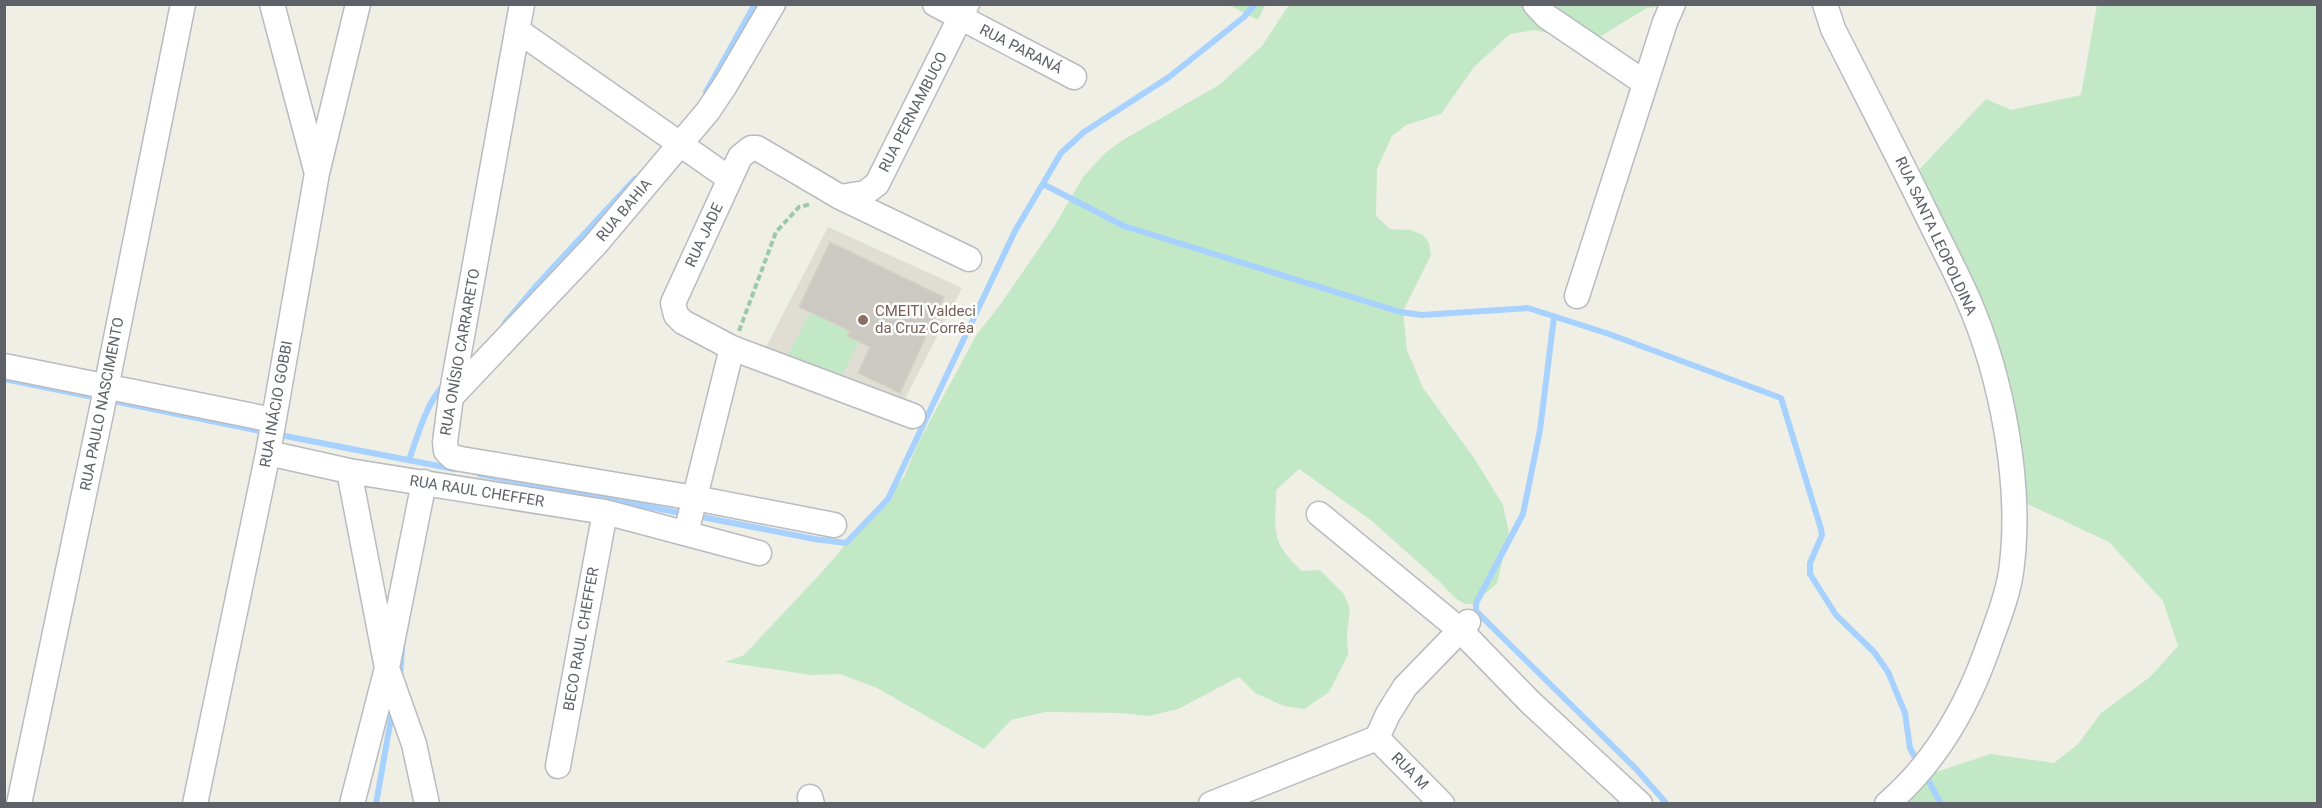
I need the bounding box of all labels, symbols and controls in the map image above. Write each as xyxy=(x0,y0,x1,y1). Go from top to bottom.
street label: RUA PARANÁ xyxy=(977,21,1065,78)
street label: RUA PERNAMBUCO xyxy=(875,49,951,175)
street label: RUA SANTA LEOPOLDINA xyxy=(1891,154,1981,318)
street label: RUA BAHIA xyxy=(593,175,655,245)
street label: RUA JADE xyxy=(681,200,727,270)
street label: RUA ONÍSIO CARRARETO xyxy=(436,267,484,437)
place label: CMEITI Valdeci da Cruz Corrêa xyxy=(875,302,976,337)
marker: CMEITI Valdeci da Cruz Corrêa xyxy=(856,313,870,327)
street label: RUA PAULO NASCIMENTO xyxy=(76,316,128,492)
street label: RUA INÁCIO GOBBI xyxy=(256,339,296,469)
street label: RUA RAUL CHEFFER xyxy=(408,471,546,511)
street label: BECO RAUL CHEFFER xyxy=(560,566,602,712)
street label: RUA M xyxy=(1388,749,1432,793)

